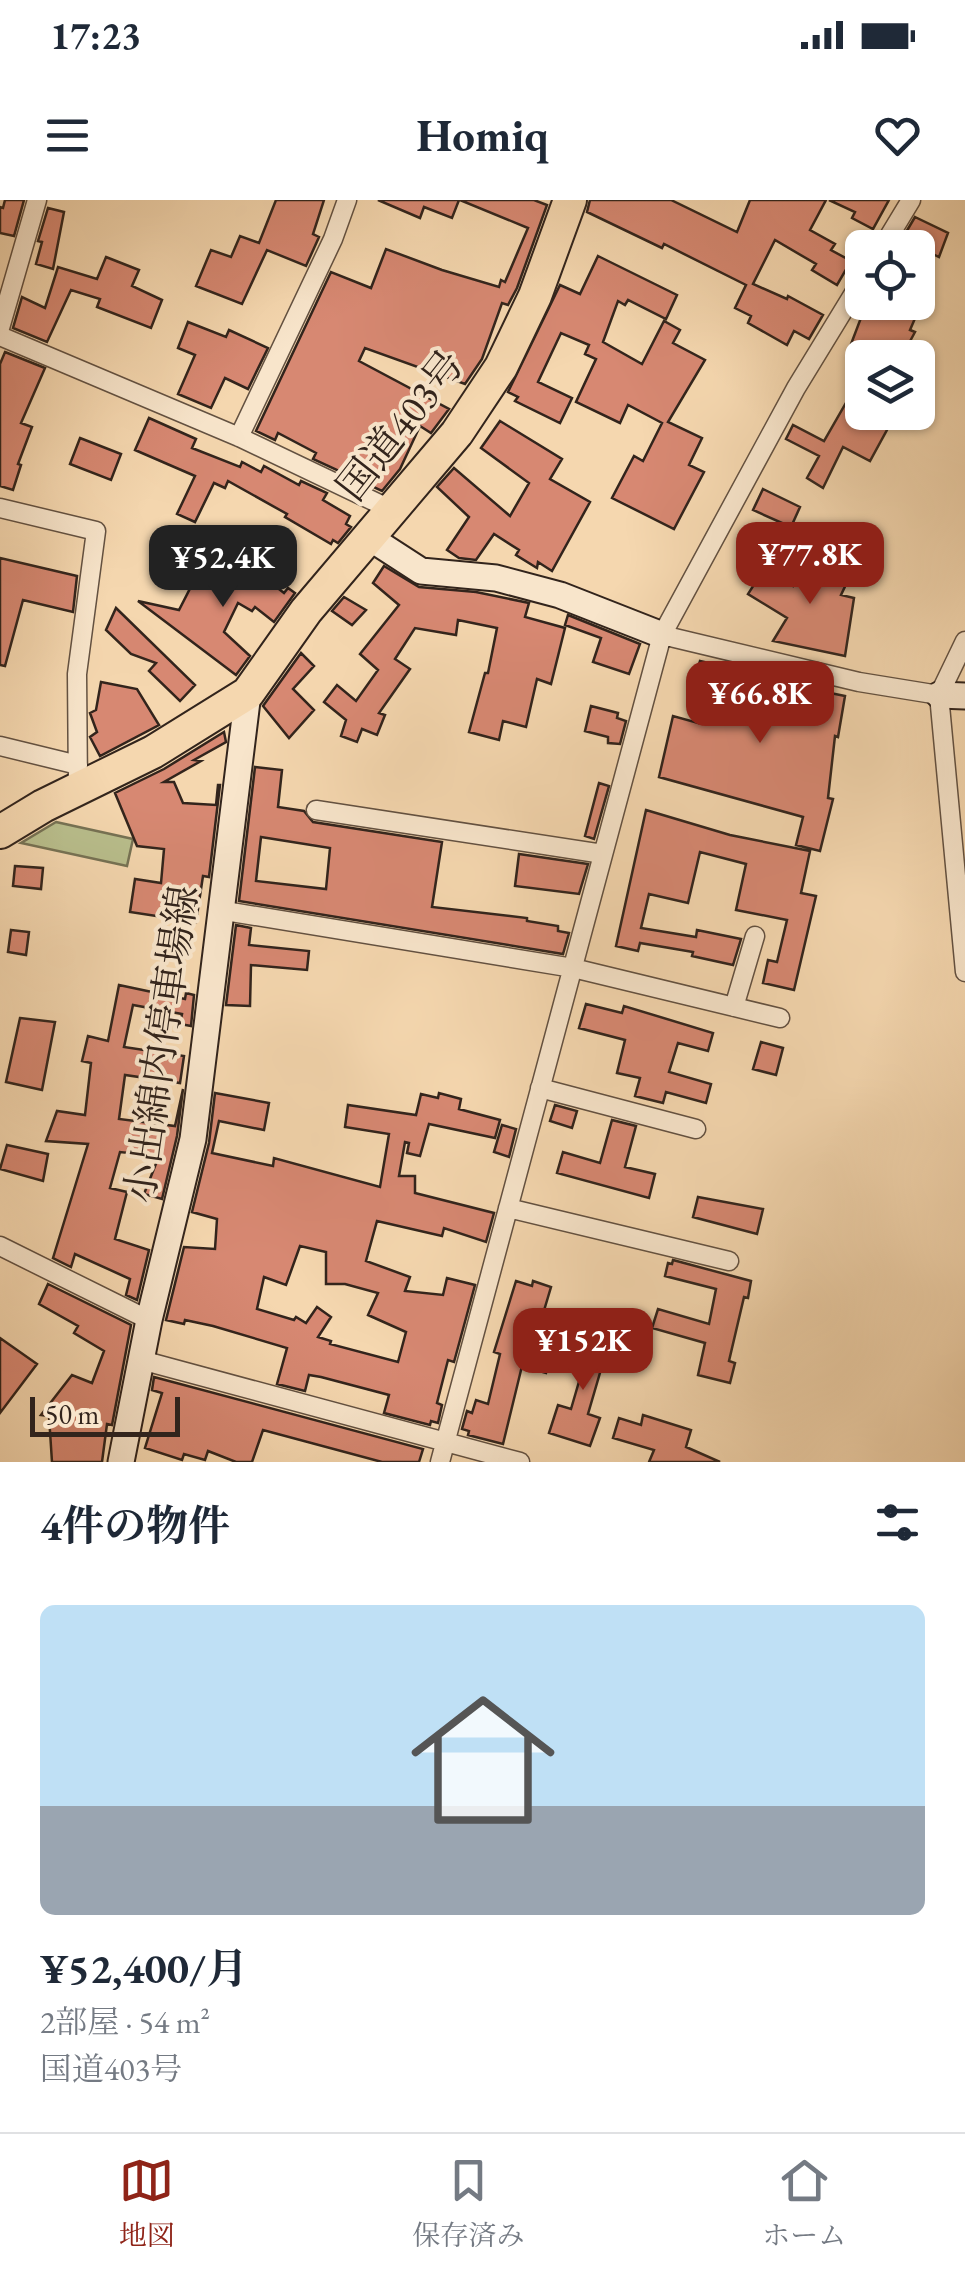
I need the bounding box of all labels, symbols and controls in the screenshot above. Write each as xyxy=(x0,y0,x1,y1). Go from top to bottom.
text: 17:23 xyxy=(50,11,141,60)
text: Homiq xyxy=(416,106,549,164)
icon: menu xyxy=(40,108,95,163)
icon: heart xyxy=(870,108,925,163)
map controls xyxy=(845,230,935,430)
button: locate xyxy=(845,230,935,320)
street label: 国道403号 xyxy=(325,339,475,511)
button: layers xyxy=(845,340,935,430)
pin: ¥77.8K xyxy=(729,522,891,607)
pin: ¥52.4K xyxy=(142,525,304,610)
text: ¥77.8K xyxy=(758,533,862,575)
text: ¥52.4K xyxy=(171,536,275,578)
pin: ¥66.8K xyxy=(679,661,841,746)
text: ¥66.8K xyxy=(708,672,812,714)
street label: 小出綿内停車場線 xyxy=(113,882,209,1206)
pin: ¥152K xyxy=(513,1308,653,1393)
text: ¥152K xyxy=(535,1319,631,1361)
scale bar xyxy=(30,1392,180,1436)
text: 50 m xyxy=(45,1396,99,1432)
icon: filters xyxy=(870,1495,925,1550)
text: 4件の物件 xyxy=(40,1498,230,1553)
icon: home xyxy=(393,1670,573,1850)
text: ¥52,400/月 xyxy=(40,1941,248,1996)
text: 2部屋 · 54 m² xyxy=(40,2001,210,2043)
text: 国道403号 xyxy=(40,2048,182,2090)
tab: 地図 xyxy=(119,2153,175,2253)
tab: 保存済み xyxy=(412,2153,524,2253)
tab: ホーム xyxy=(762,2153,846,2253)

